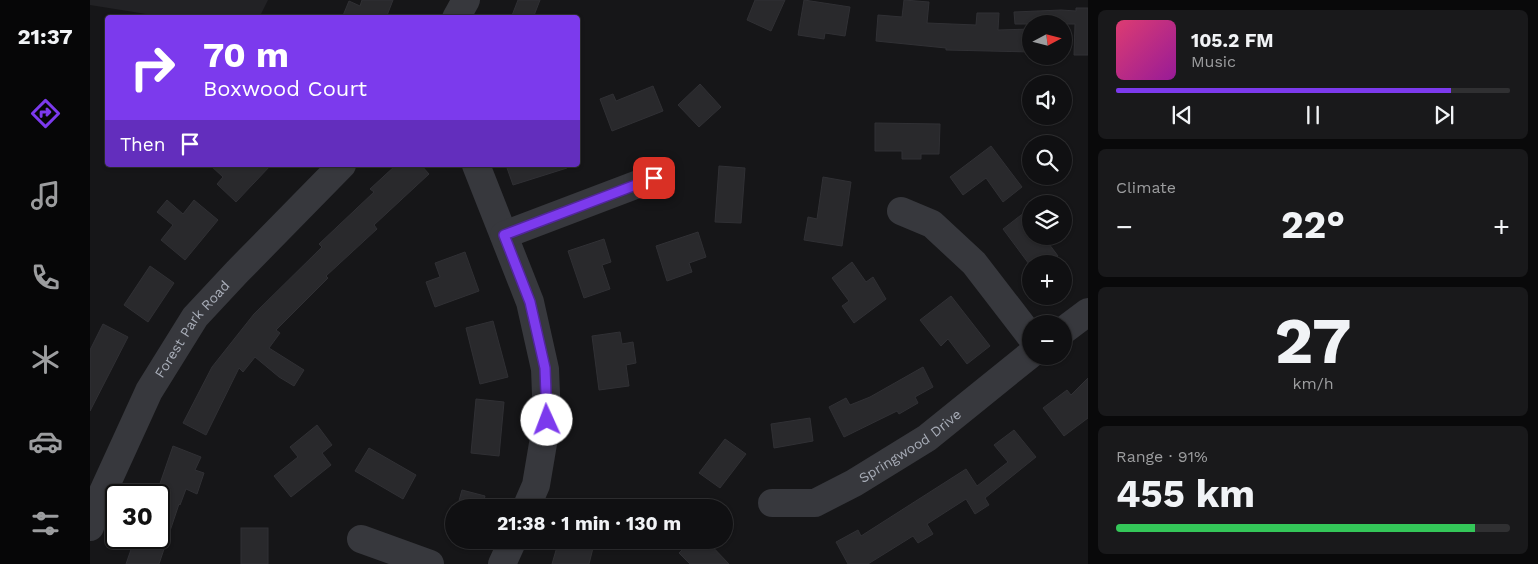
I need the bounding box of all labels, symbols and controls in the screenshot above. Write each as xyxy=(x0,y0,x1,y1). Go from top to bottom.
north arrow xyxy=(1022,15,1072,65)
map controls xyxy=(1022,15,1072,365)
text: 21:37 xyxy=(17,24,73,49)
text: 105.2 FM xyxy=(1191,29,1274,52)
text: 70 m xyxy=(203,34,289,76)
icon: right xyxy=(120,35,185,100)
text: Music xyxy=(1191,52,1236,71)
button: sound xyxy=(1022,75,1072,125)
text: Boxwood Court xyxy=(203,76,367,101)
icon: directions xyxy=(28,96,63,131)
icon: previous xyxy=(1168,101,1196,129)
icon: pause xyxy=(1299,101,1327,129)
icon: next xyxy=(1430,101,1458,129)
icon: arrive xyxy=(176,130,204,158)
text: Then xyxy=(120,133,166,156)
button: search xyxy=(1022,135,1072,185)
pin xyxy=(633,157,675,199)
icon: arrive xyxy=(640,164,668,192)
icon: music xyxy=(28,178,63,213)
text: Climate xyxy=(1116,178,1176,197)
button: layers xyxy=(1022,195,1072,245)
text: 22° xyxy=(1281,203,1345,247)
text: − xyxy=(1116,210,1133,243)
text: + xyxy=(1493,210,1510,243)
button: + xyxy=(1022,255,1072,305)
icon: phone xyxy=(28,260,63,295)
street label: Forest Park Road xyxy=(151,277,233,381)
text: 27 xyxy=(1274,303,1352,379)
button: − xyxy=(1022,315,1072,365)
icon: climate xyxy=(28,342,63,377)
text: km/h xyxy=(1292,374,1334,393)
position arrow xyxy=(520,393,572,445)
street label: Springwood Drive xyxy=(856,406,964,486)
icon: car xyxy=(28,424,63,459)
text: Range · 91% xyxy=(1116,447,1208,466)
text: 455 km xyxy=(1116,472,1255,516)
speed limit sign: 30 xyxy=(105,484,170,549)
icon: filters xyxy=(28,506,63,541)
text: 21:38 · 1 min · 130 m xyxy=(497,512,681,535)

